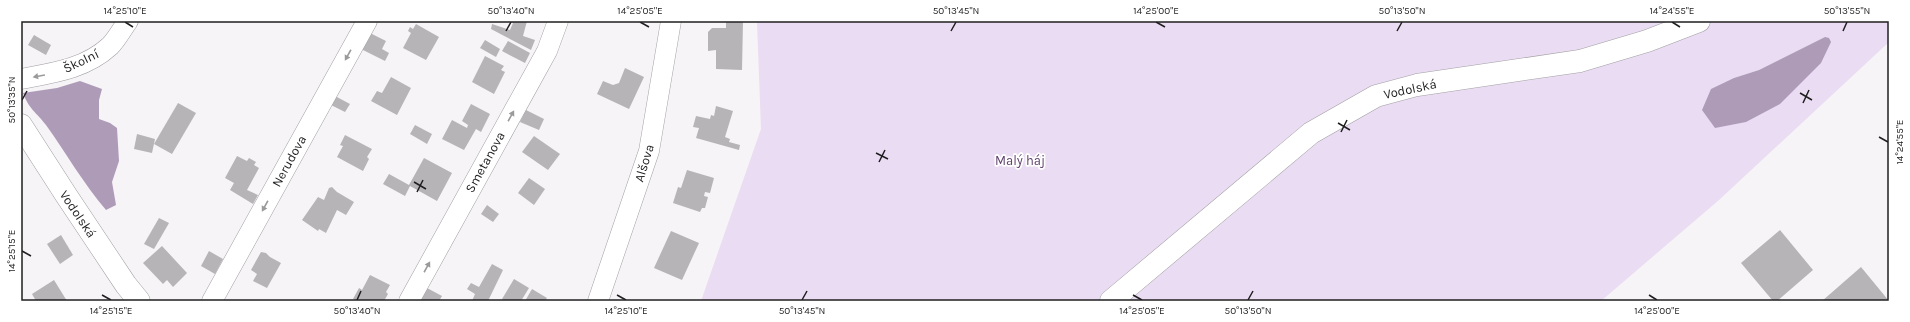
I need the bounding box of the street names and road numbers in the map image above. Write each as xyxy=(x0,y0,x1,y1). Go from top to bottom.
street label: Školní xyxy=(60,45,101,76)
street label: Vodolská xyxy=(1382,76,1438,102)
street label: Smetanova xyxy=(462,129,508,195)
street label: Nerudova xyxy=(269,133,309,189)
street label: Alšova xyxy=(631,142,657,184)
street label: Vodolská xyxy=(57,188,99,240)

